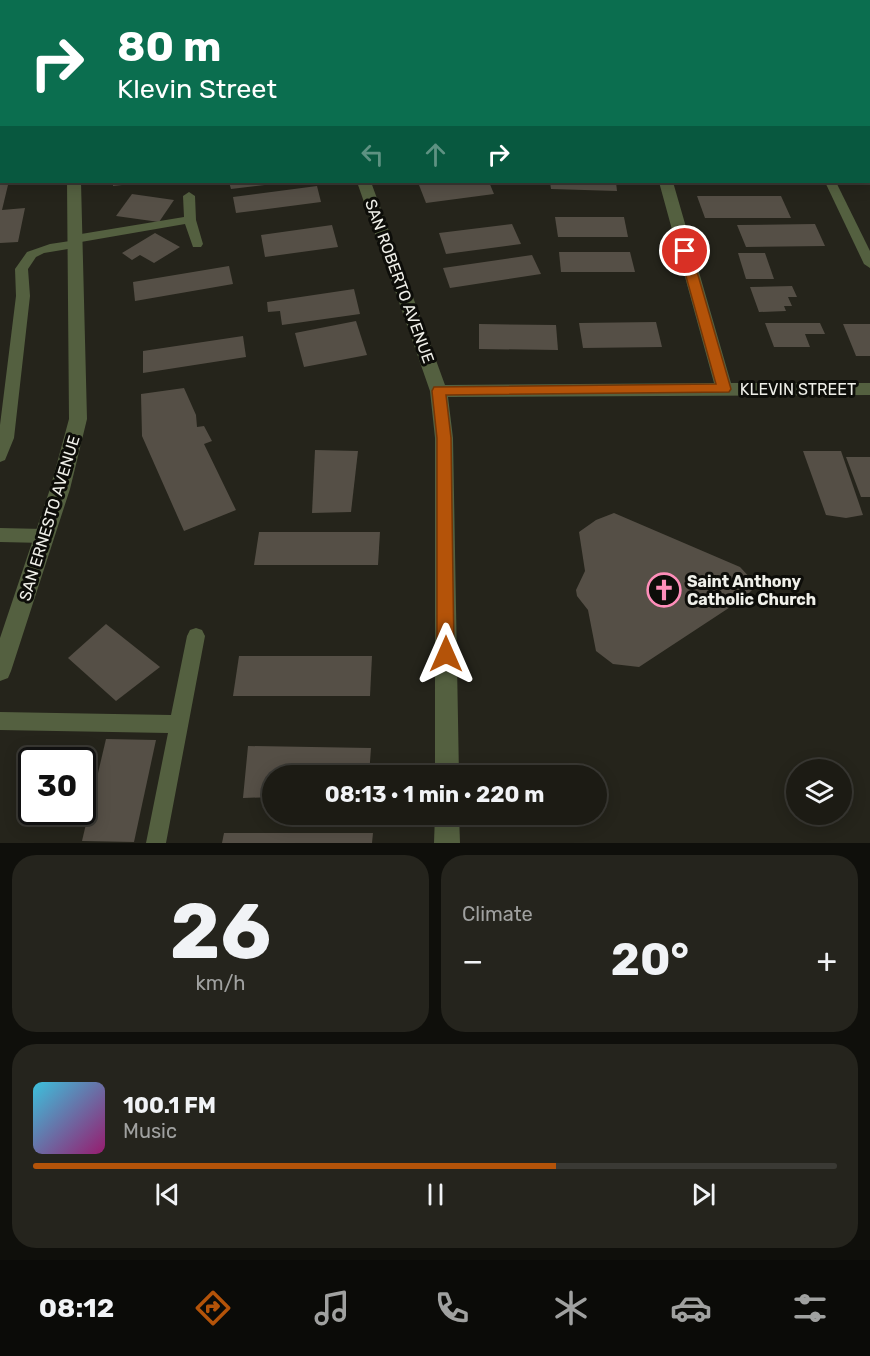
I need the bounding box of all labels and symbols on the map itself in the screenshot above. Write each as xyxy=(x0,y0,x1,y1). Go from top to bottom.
street label: SAN ROBERTO AVENUE xyxy=(361,197,438,366)
pin xyxy=(659,225,710,276)
street label: KLEVIN STREET xyxy=(740,380,856,399)
street label: SAN ERNESTO AVENUE xyxy=(15,433,84,603)
church icon: Saint Anthony Catholic Church xyxy=(646,572,682,608)
place label: Saint Anthony Catholic Church xyxy=(687,572,816,609)
position arrow xyxy=(414,622,478,686)
speed limit sign: 30 xyxy=(18,747,96,825)

